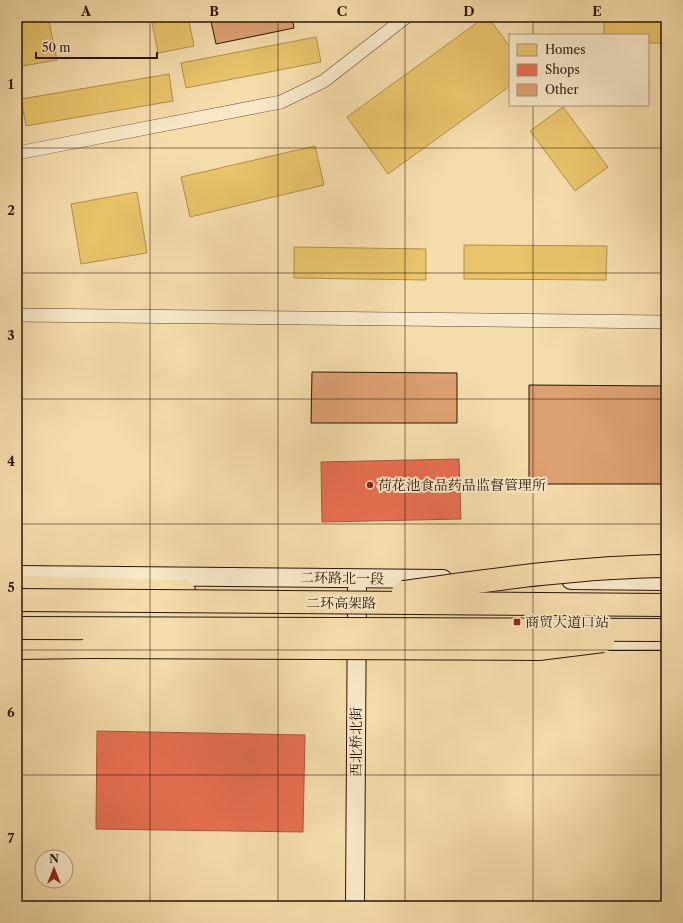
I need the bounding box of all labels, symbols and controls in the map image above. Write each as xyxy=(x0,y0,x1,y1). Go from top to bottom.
text: A xyxy=(80,3,92,19)
text: B xyxy=(209,3,219,19)
text: C xyxy=(337,3,347,19)
text: D xyxy=(463,3,475,19)
text: E xyxy=(592,3,602,19)
scale bar xyxy=(36,34,157,60)
legend xyxy=(509,34,649,106)
text: 50 m xyxy=(42,40,71,55)
text: Homes xyxy=(545,42,585,57)
text: Shops xyxy=(545,62,580,77)
text: 1 xyxy=(8,76,14,92)
text: Other xyxy=(545,82,579,97)
text: 2 xyxy=(7,202,15,218)
text: 3 xyxy=(7,327,15,343)
text: 4 xyxy=(7,453,15,469)
place label: 荷花池食品药品监督管理所 xyxy=(378,476,546,494)
marker: 荷花池食品药品监督管理所 xyxy=(365,480,375,490)
street label: 二环路北一段 xyxy=(300,568,384,588)
text: 5 xyxy=(7,579,15,595)
street label: 二环高架路 xyxy=(306,594,376,612)
place label: 商贸大道口站 xyxy=(525,613,609,631)
marker: 商贸大道口站 xyxy=(512,617,522,627)
text: 6 xyxy=(7,704,15,720)
street label: 西北桥北街 xyxy=(347,707,365,777)
text: 7 xyxy=(8,830,15,846)
north arrow xyxy=(34,849,74,889)
text: N xyxy=(49,852,59,866)

